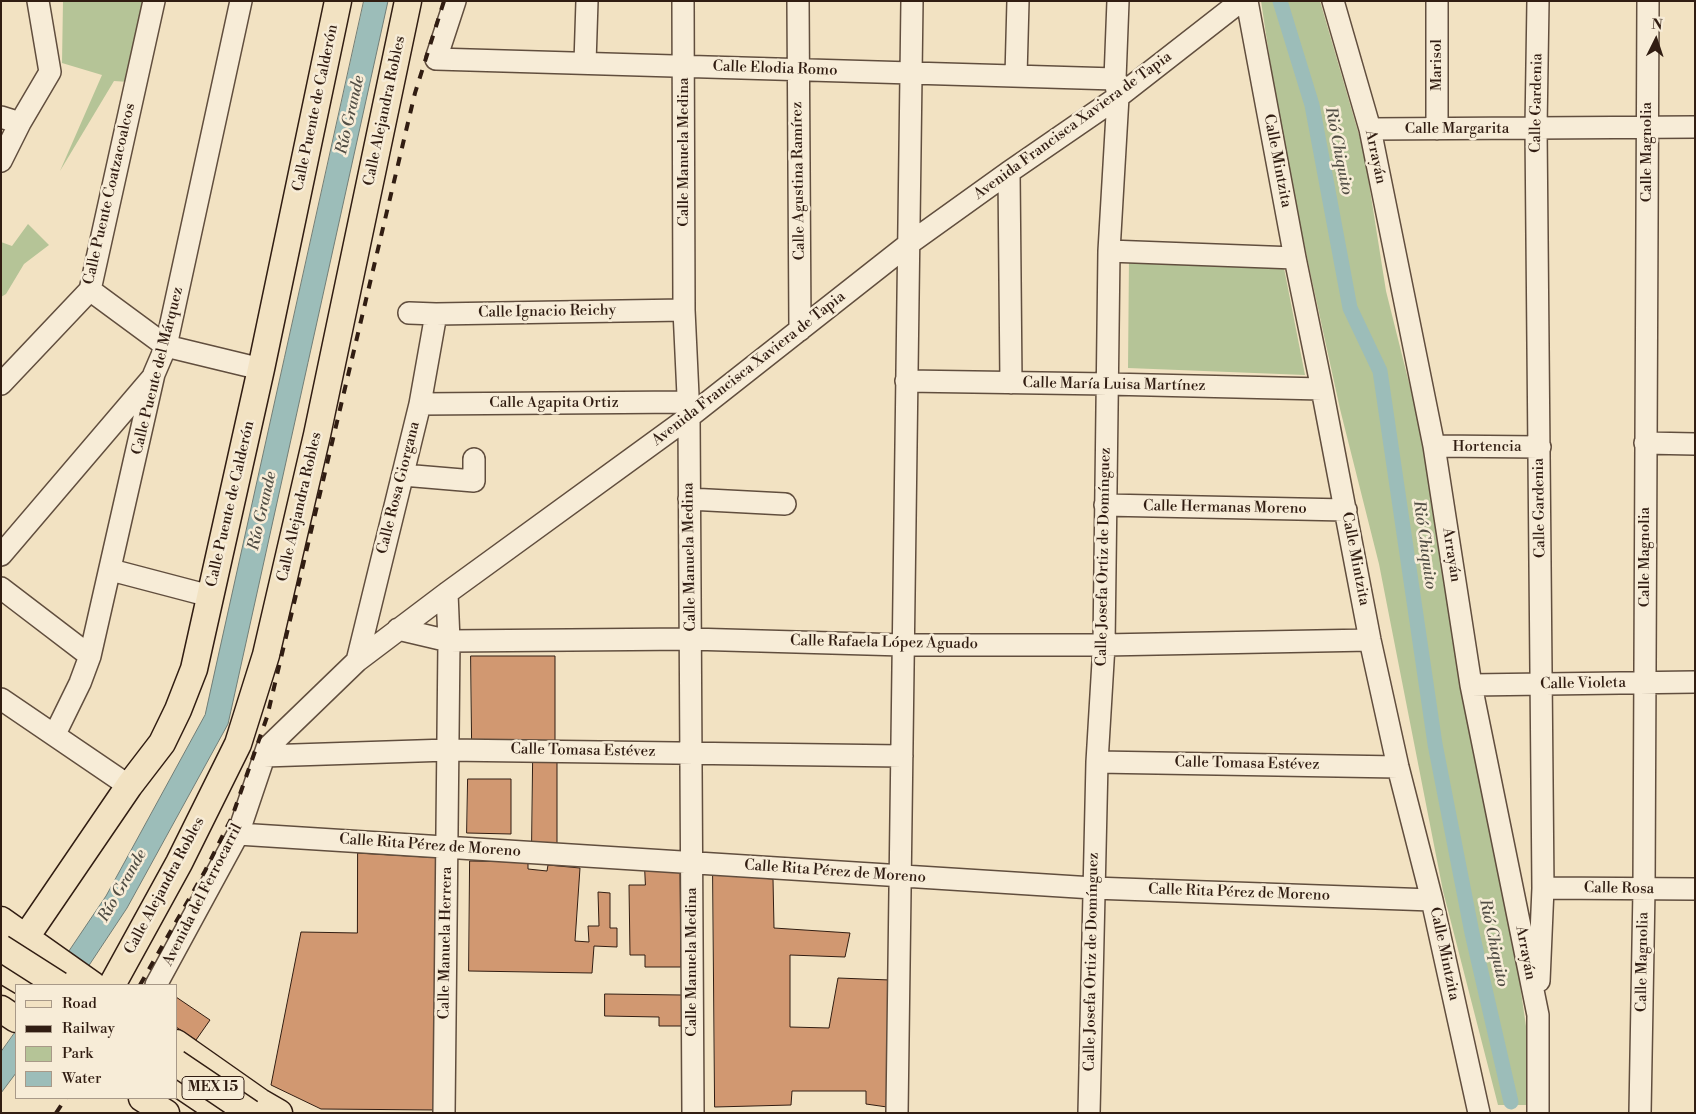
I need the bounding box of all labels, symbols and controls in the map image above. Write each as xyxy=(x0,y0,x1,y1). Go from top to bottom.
north arrow xyxy=(1631,15,1681,65)
text: N xyxy=(1651,16,1663,34)
street label: Calle Puente de Calderón xyxy=(290,23,342,193)
street label: Calle Alejandra Robles xyxy=(360,34,410,188)
street label: Marisol xyxy=(1428,39,1446,91)
street label: Avenida Francisca Xaviera de Tapia xyxy=(971,48,1175,204)
street label: Calle Gardenia xyxy=(1527,53,1547,153)
street label: Calle Elodia Romo xyxy=(712,58,838,80)
water label: Río Grande xyxy=(333,74,369,156)
street label: Calle Manuela Medina xyxy=(675,77,693,227)
street label: Calle Puente Coatzacoalcos xyxy=(80,101,140,287)
street label: Calle Agustina Ramírez xyxy=(789,102,809,260)
street label: Calle Magnolia xyxy=(1638,102,1656,202)
water label: Rió Chiquito xyxy=(1320,105,1356,197)
street label: Calle Mintzita xyxy=(1259,113,1295,209)
street label: Calle Margarita xyxy=(1405,120,1509,138)
street label: Arrayán xyxy=(1361,128,1389,186)
street label: Calle Puente del Márquez xyxy=(128,285,188,457)
street label: Avenida Francisca Xaviera de Tapia xyxy=(649,288,849,450)
street label: Calle Ignacio Reichy xyxy=(478,302,616,322)
street label: Calle María Luisa Martínez xyxy=(1022,374,1206,396)
street label: Calle Agapita Ortiz xyxy=(489,394,619,412)
street label: Calle Puente de Calderón xyxy=(203,419,259,589)
street label: Calle Rosa Giorgana xyxy=(374,420,424,556)
street label: Calle Alejandra Robles xyxy=(274,431,326,583)
street label: Hortencia xyxy=(1452,438,1522,456)
street label: Calle Josefa Ortiz de Domínguez xyxy=(1093,447,1115,667)
street label: Calle Gardenia xyxy=(1530,458,1550,558)
water label: Río Grande xyxy=(245,470,281,552)
street label: Calle Manuela Medina xyxy=(680,482,700,632)
street label: Calle Hermanas Moreno xyxy=(1143,498,1307,518)
water label: Rió Chiquito xyxy=(1408,499,1440,591)
street label: Calle Magnolia xyxy=(1636,507,1654,607)
street label: Calle Mintzita xyxy=(1337,511,1373,607)
street label: Arrayán xyxy=(1438,527,1464,583)
street label: Calle Rafaela López Aguado xyxy=(790,632,978,654)
street label: Calle Violeta xyxy=(1540,674,1626,694)
street label: Calle Tomasa Estévez xyxy=(510,741,656,761)
street label: Calle Tomasa Estévez xyxy=(1174,754,1320,774)
street label: Calle Alejandra Robles xyxy=(121,814,209,958)
street label: Avenida del Ferrocarril xyxy=(159,821,247,969)
street label: Calle Rita Pérez de Moreno xyxy=(339,831,521,861)
water label: Río Grande xyxy=(95,846,151,926)
street label: Calle Josefa Ortiz de Domínguez xyxy=(1081,852,1103,1072)
street label: Calle Rita Pérez de Moreno xyxy=(744,857,926,887)
street label: Calle Manuela Herrera xyxy=(436,866,456,1020)
street label: Calle Rosa xyxy=(1584,879,1654,899)
street label: Calle Rita Pérez de Moreno xyxy=(1148,881,1330,905)
street label: Calle Manuela Medina xyxy=(683,887,701,1037)
water label: Rió Chiquito xyxy=(1474,897,1512,989)
street label: Calle Mintzita xyxy=(1425,906,1463,1002)
street label: Calle Magnolia xyxy=(1633,912,1653,1012)
street label: Arrayán xyxy=(1511,924,1539,982)
legend xyxy=(15,984,178,1099)
text: Road xyxy=(62,994,97,1013)
text: Railway xyxy=(62,1019,115,1038)
text: Park xyxy=(62,1044,93,1063)
text: Water xyxy=(62,1069,101,1088)
road number: MEX 15 xyxy=(182,1076,244,1100)

